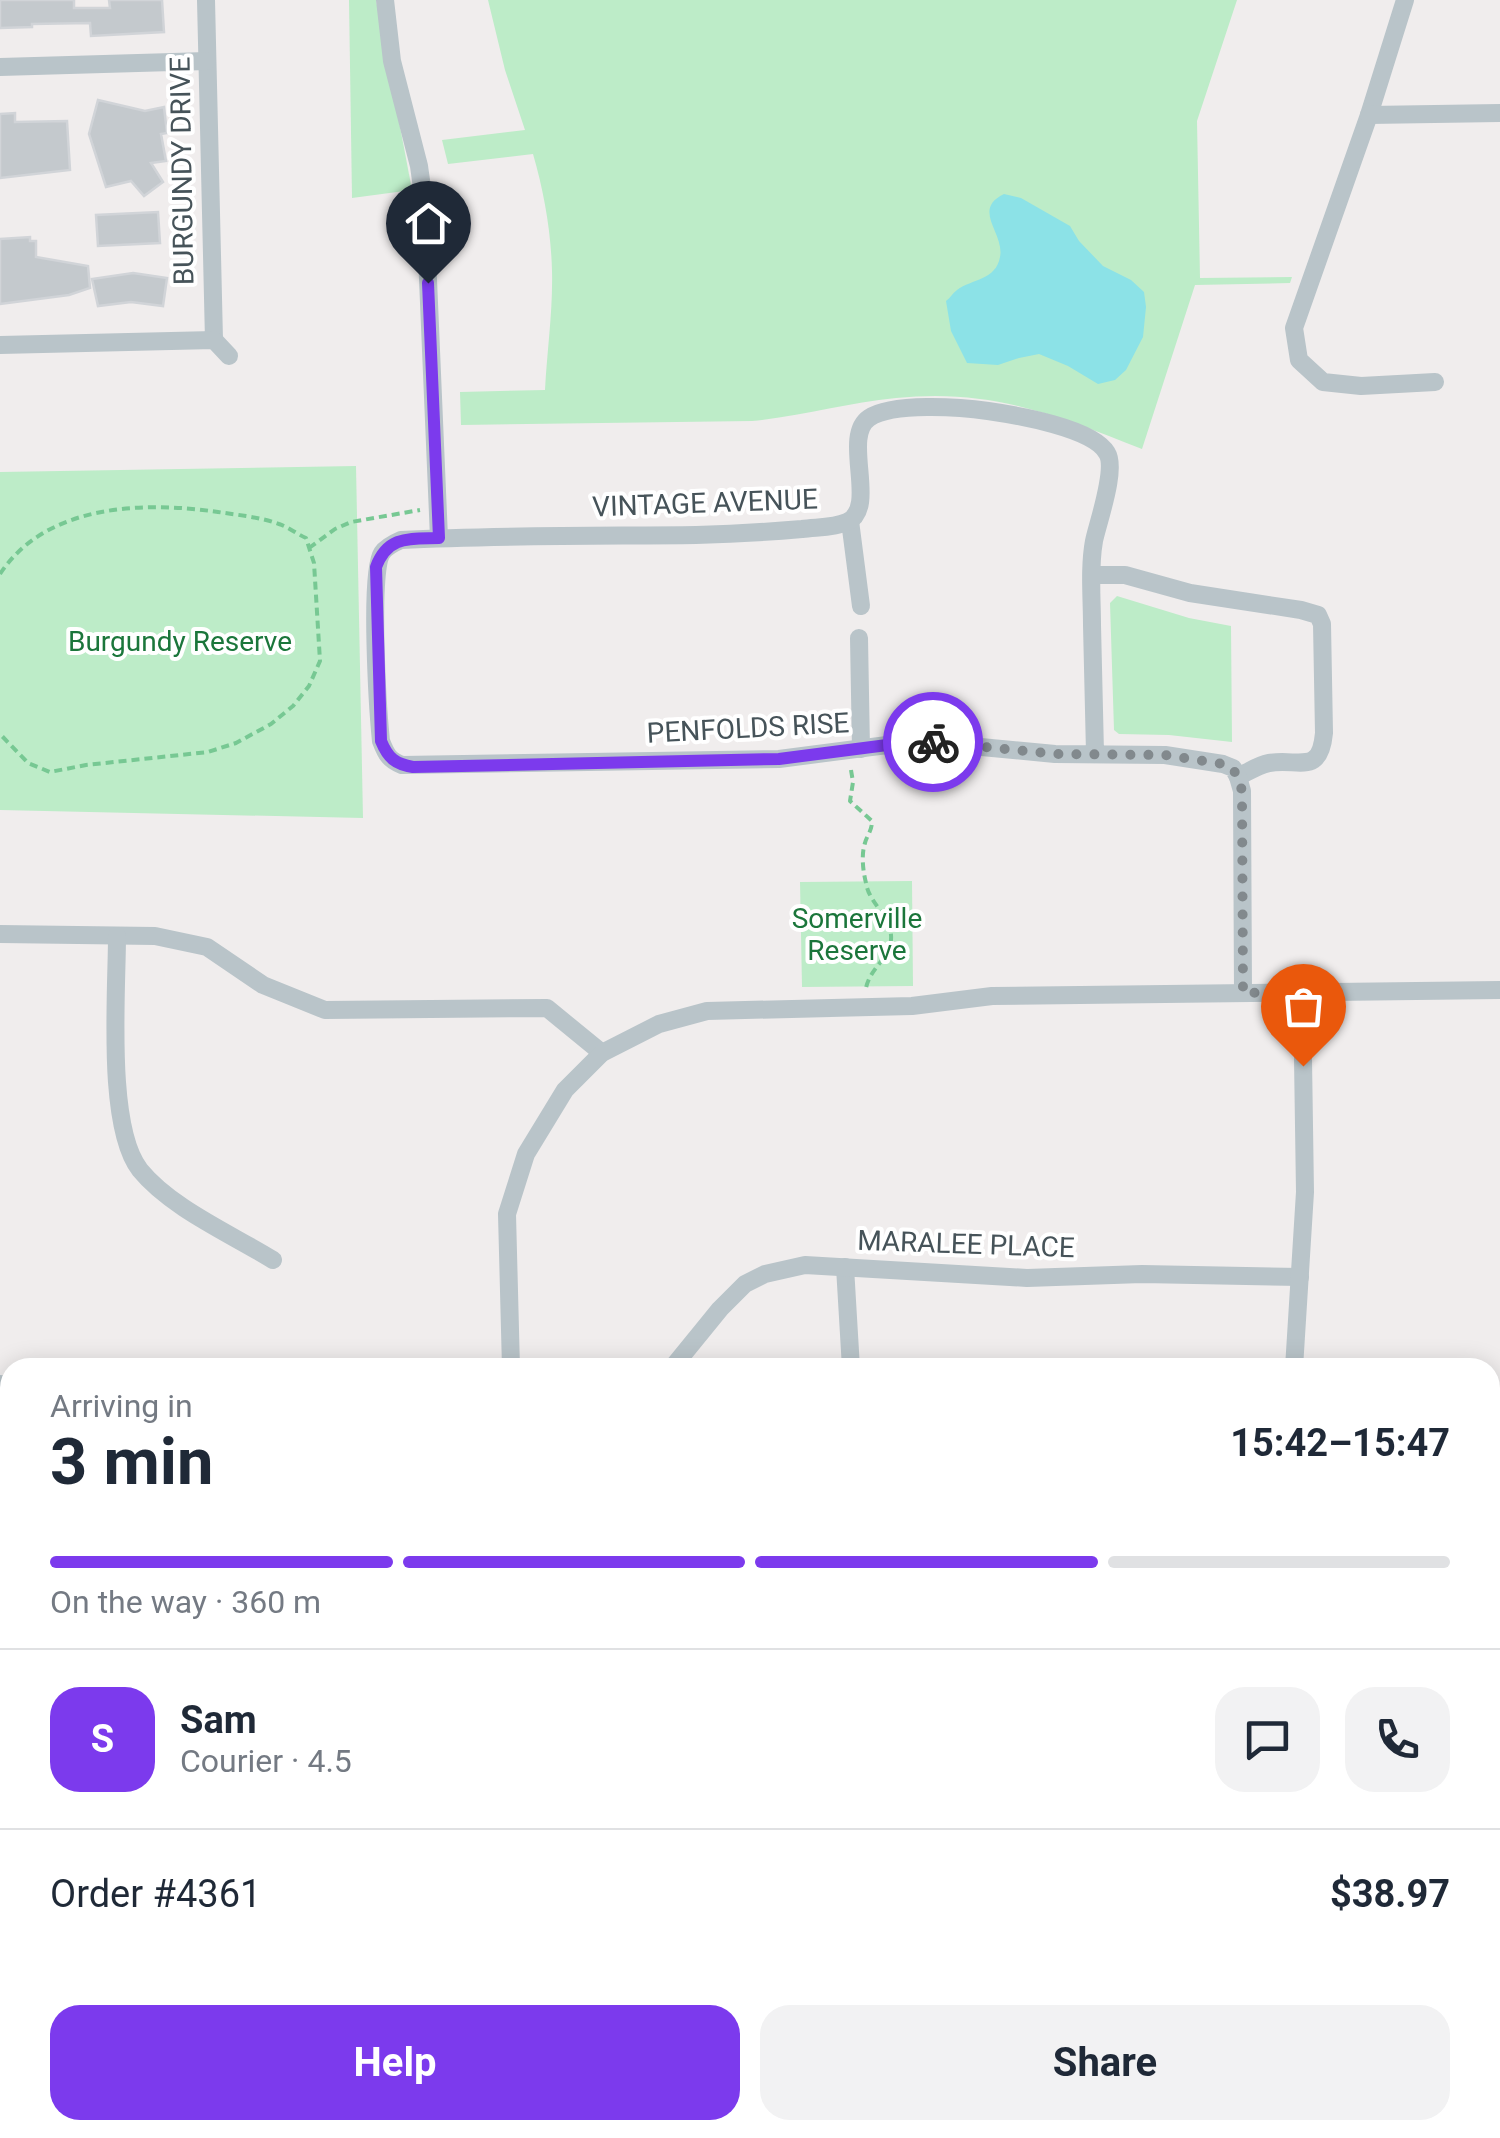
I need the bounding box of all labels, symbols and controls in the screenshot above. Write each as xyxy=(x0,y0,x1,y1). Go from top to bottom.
street label: BURGUNDY DRIVE xyxy=(164,56,200,286)
pin xyxy=(386,181,471,284)
icon: home xyxy=(401,196,456,251)
street label: VINTAGE AVENUE xyxy=(592,483,818,523)
park label: Burgundy Reserve xyxy=(68,625,292,658)
courier xyxy=(883,692,983,792)
street label: PENFOLDS RISE xyxy=(646,706,850,750)
icon: bike xyxy=(906,715,961,770)
park label: Somerville Reserve xyxy=(792,902,922,967)
pin xyxy=(1261,964,1346,1067)
icon: bag xyxy=(1276,979,1331,1034)
street label: MARALEE PLACE xyxy=(857,1224,1075,1264)
text: Arriving in xyxy=(50,1387,193,1425)
text: 15:42–15:47 xyxy=(1230,1421,1450,1465)
text: 3 min xyxy=(50,1424,213,1500)
text: On the way · 360 m xyxy=(50,1583,321,1621)
button: chat xyxy=(1215,1687,1320,1792)
button: phone xyxy=(1345,1687,1450,1792)
text: Sam xyxy=(180,1698,257,1742)
text: S xyxy=(91,1717,114,1761)
text: Courier · 4.5 xyxy=(180,1742,352,1780)
text: Order #4361 xyxy=(50,1872,261,1916)
text: $38.97 xyxy=(1330,1872,1450,1916)
button: Help xyxy=(50,2005,740,2120)
button: Share xyxy=(760,2005,1450,2120)

